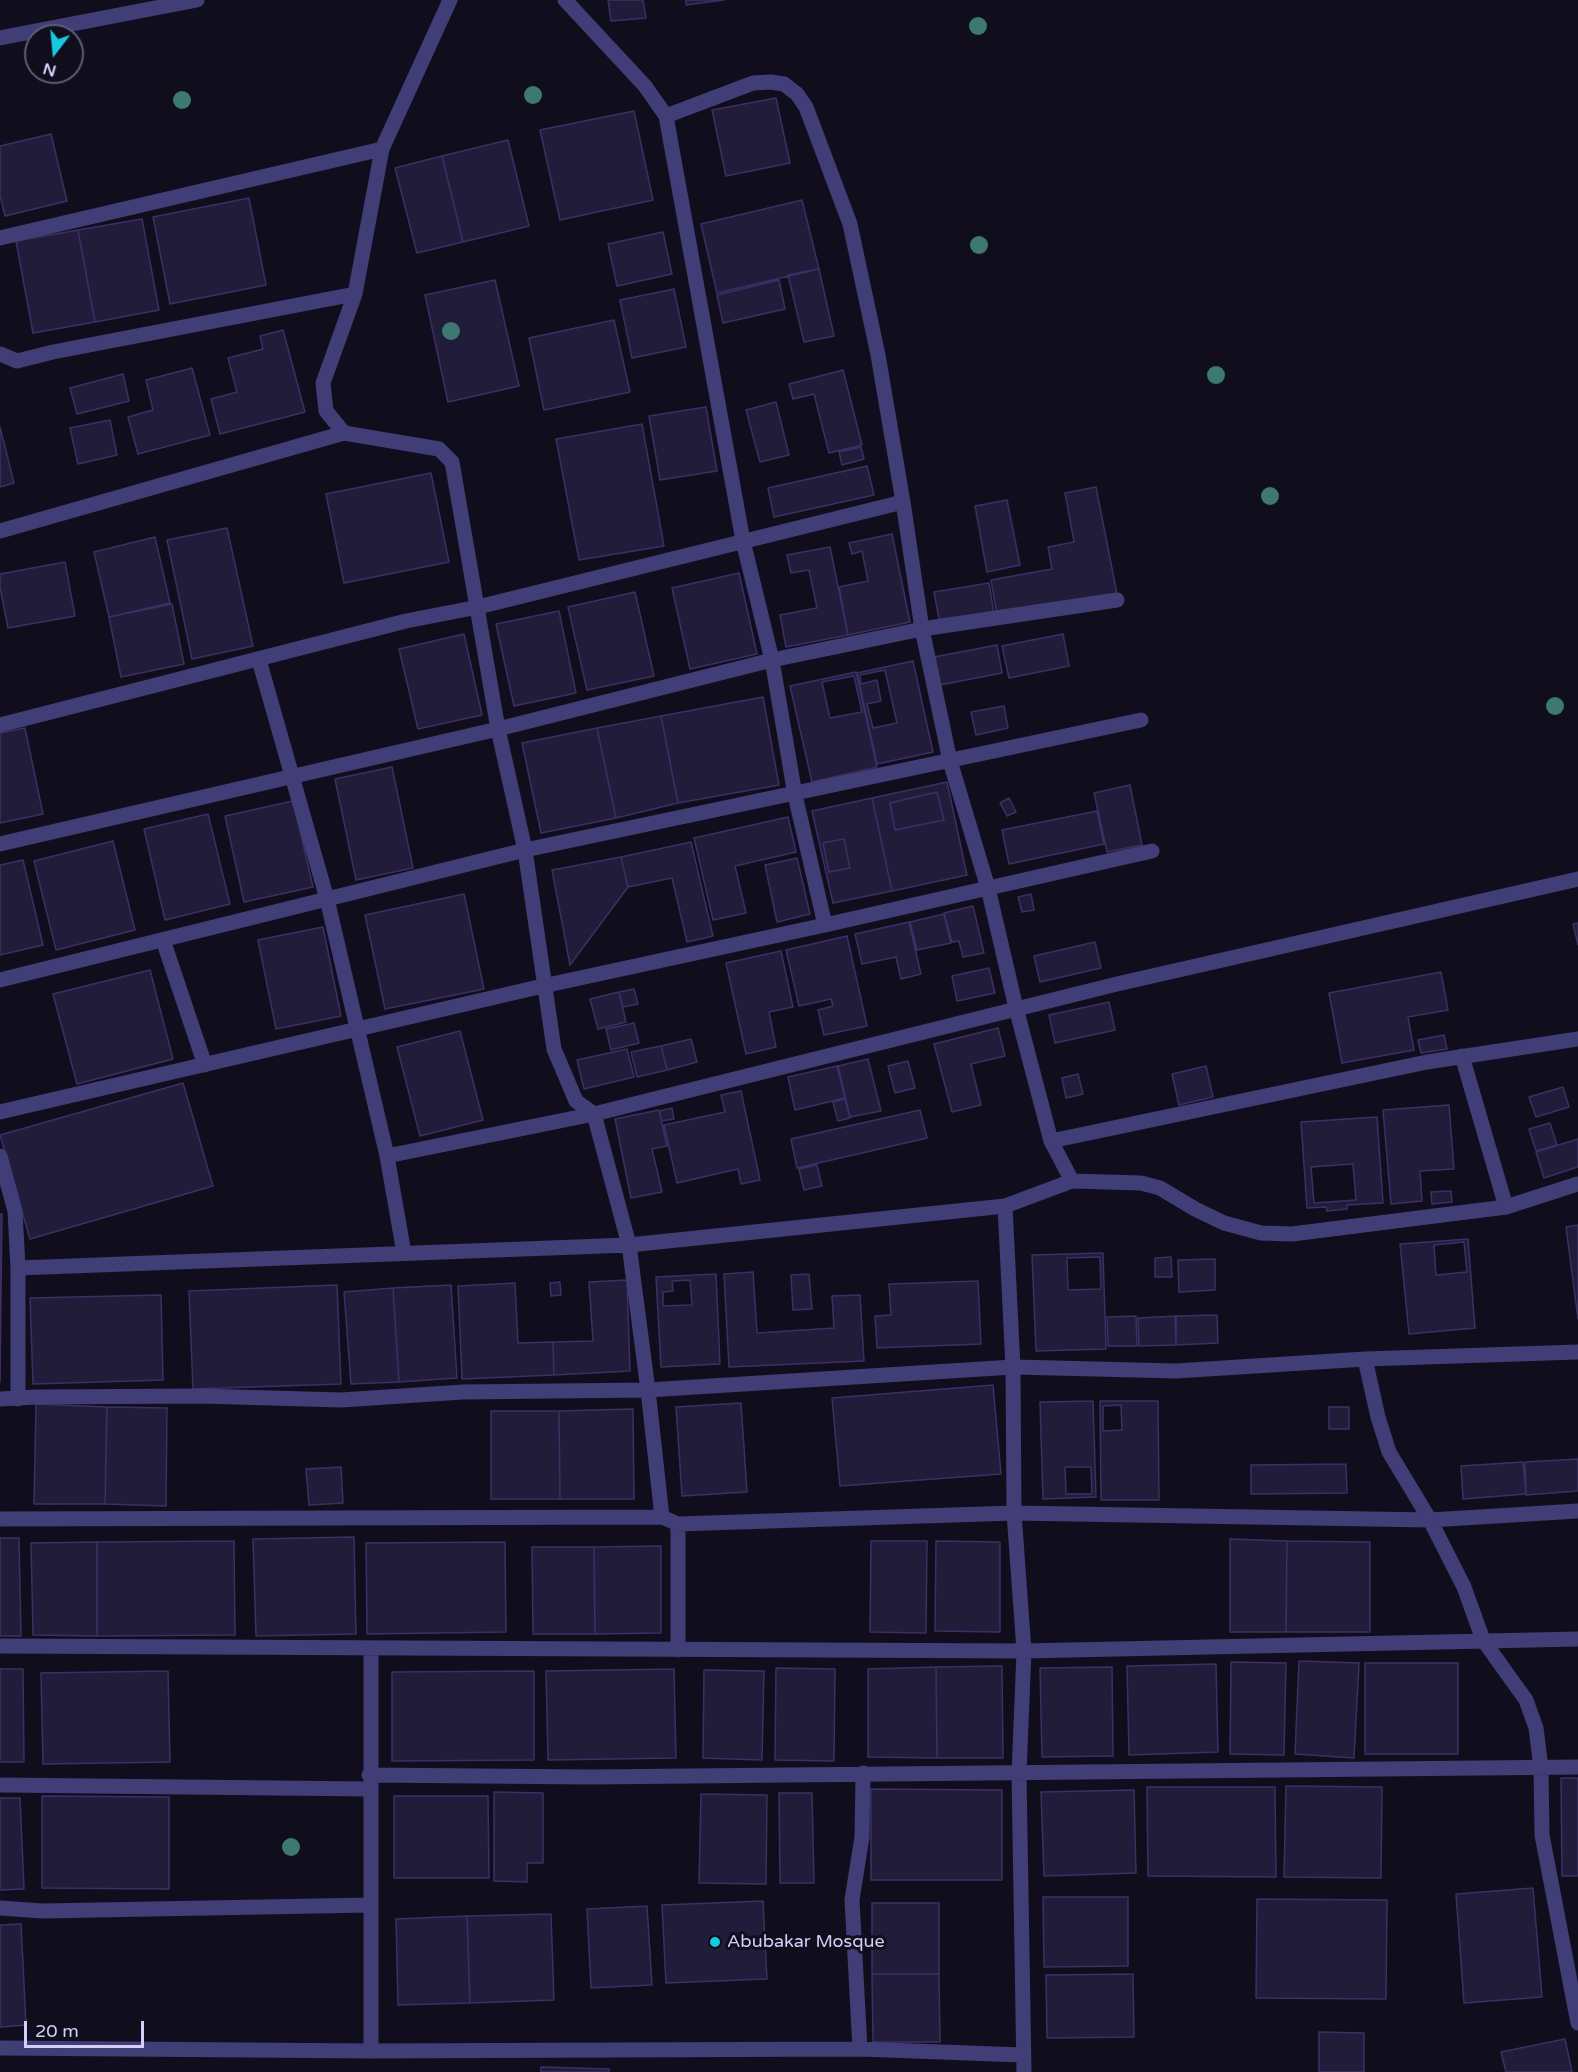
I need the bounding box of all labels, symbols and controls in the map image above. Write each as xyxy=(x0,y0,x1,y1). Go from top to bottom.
north arrow xyxy=(24,24,84,84)
text: N xyxy=(41,58,59,81)
place label: Abubakar Mosque xyxy=(727,1931,885,1953)
marker: Abubakar Mosque xyxy=(708,1935,722,1949)
scale bar xyxy=(27,2009,147,2047)
text: 20 m xyxy=(35,2020,79,2042)

